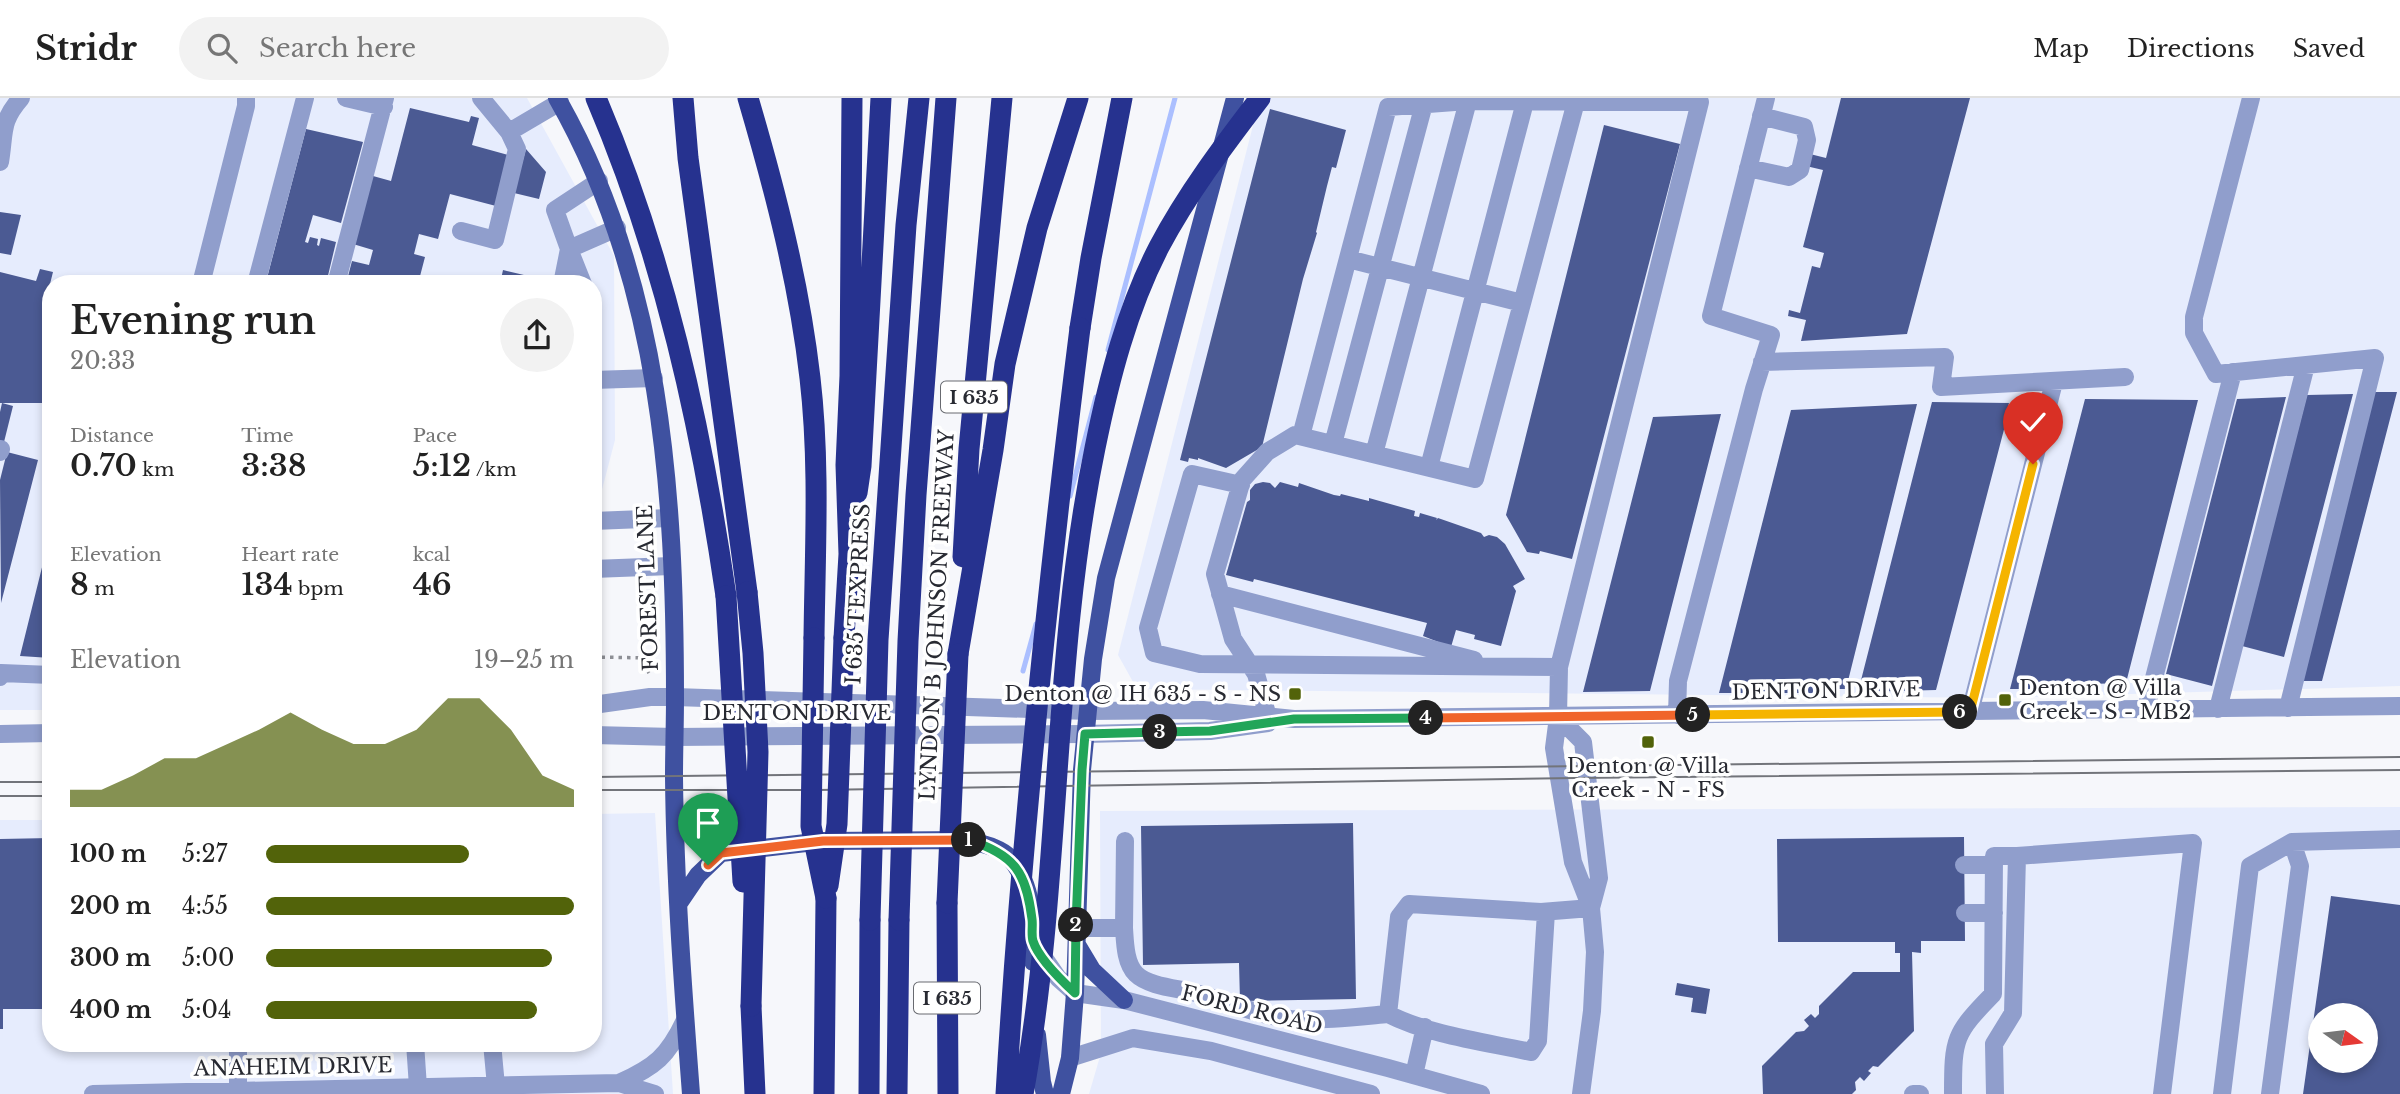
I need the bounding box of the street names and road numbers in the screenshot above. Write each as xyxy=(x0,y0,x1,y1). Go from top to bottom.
road number: I 635 xyxy=(941,382,1007,412)
street label: LYNDON B JOHNSON FREEWAY xyxy=(914,428,960,801)
street label: I 635 TEXPRESS xyxy=(840,503,876,685)
street label: FOREST LANE xyxy=(632,504,664,672)
street label: DENTON DRIVE xyxy=(1731,676,1921,706)
street label: DENTON DRIVE xyxy=(703,700,891,726)
street label: FORD ROAD xyxy=(1179,980,1325,1040)
road number: I 635 xyxy=(914,983,980,1014)
street label: ANAHEIM DRIVE xyxy=(192,1052,393,1082)

